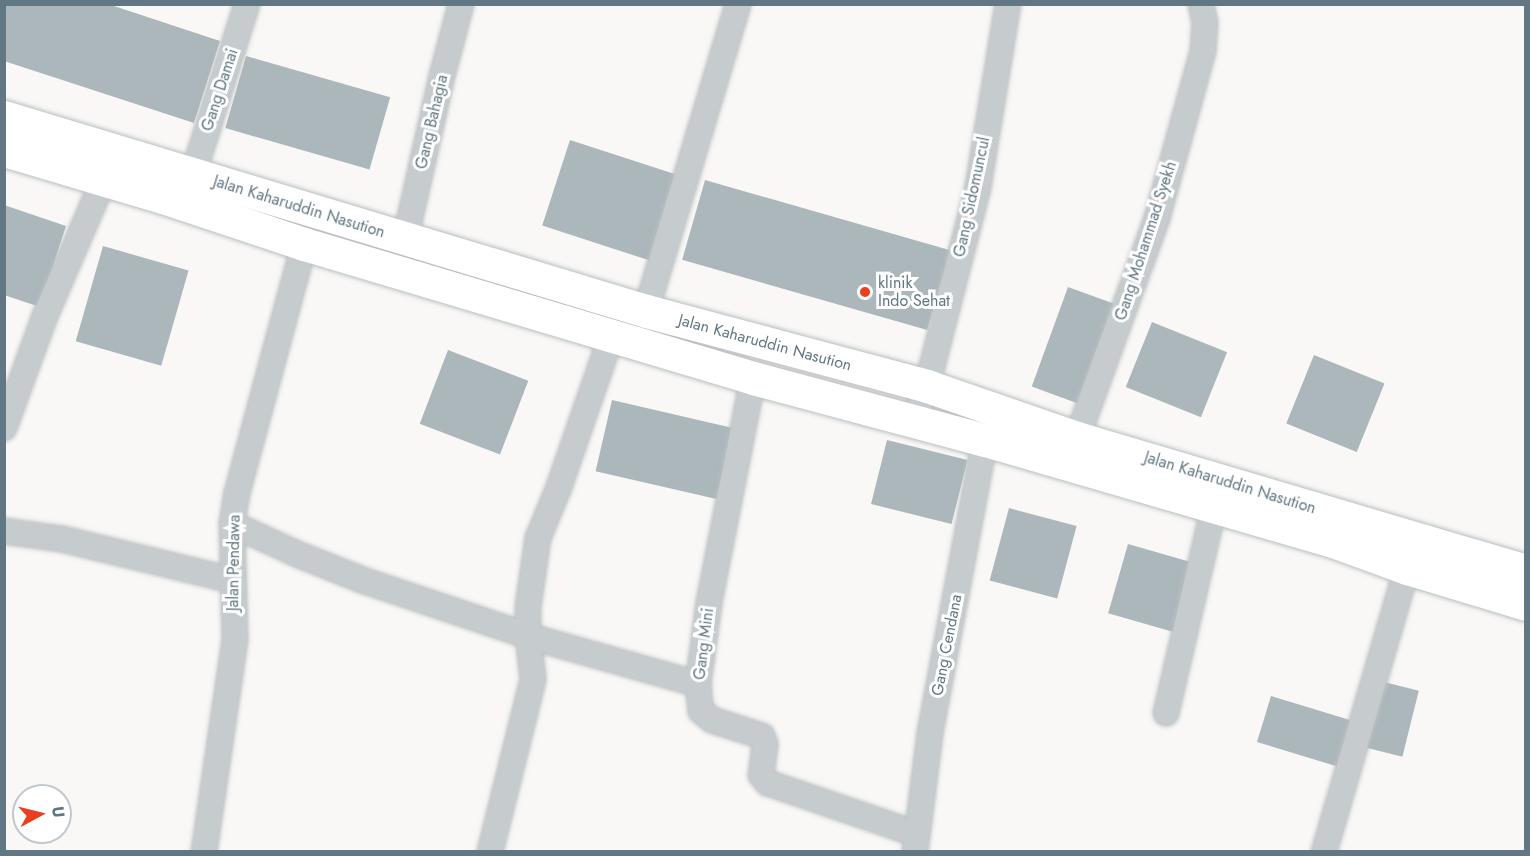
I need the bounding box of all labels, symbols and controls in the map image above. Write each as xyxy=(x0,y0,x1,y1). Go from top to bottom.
street label: Gang Damai xyxy=(198,46,242,134)
street label: Gang Bahagia xyxy=(412,73,452,171)
street label: Gang Sidomuncul xyxy=(950,135,994,259)
street label: Gang Mohammad Syekh xyxy=(1111,159,1181,323)
street label: Jalan Kaharuddin Nasution xyxy=(211,172,387,242)
place label: klinik Indo Sehat xyxy=(878,273,950,311)
marker: klinik Indo Sehat xyxy=(856,283,874,301)
street label: Jalan Kaharuddin Nasution xyxy=(676,311,854,375)
street label: Jalan Kaharuddin Nasution xyxy=(1142,448,1318,518)
street label: Jalan Pendawa xyxy=(224,515,244,611)
street label: Gang Cendana xyxy=(928,593,966,697)
street label: Gang Mini xyxy=(690,607,718,681)
north arrow xyxy=(12,784,72,844)
text: U xyxy=(46,805,70,819)

